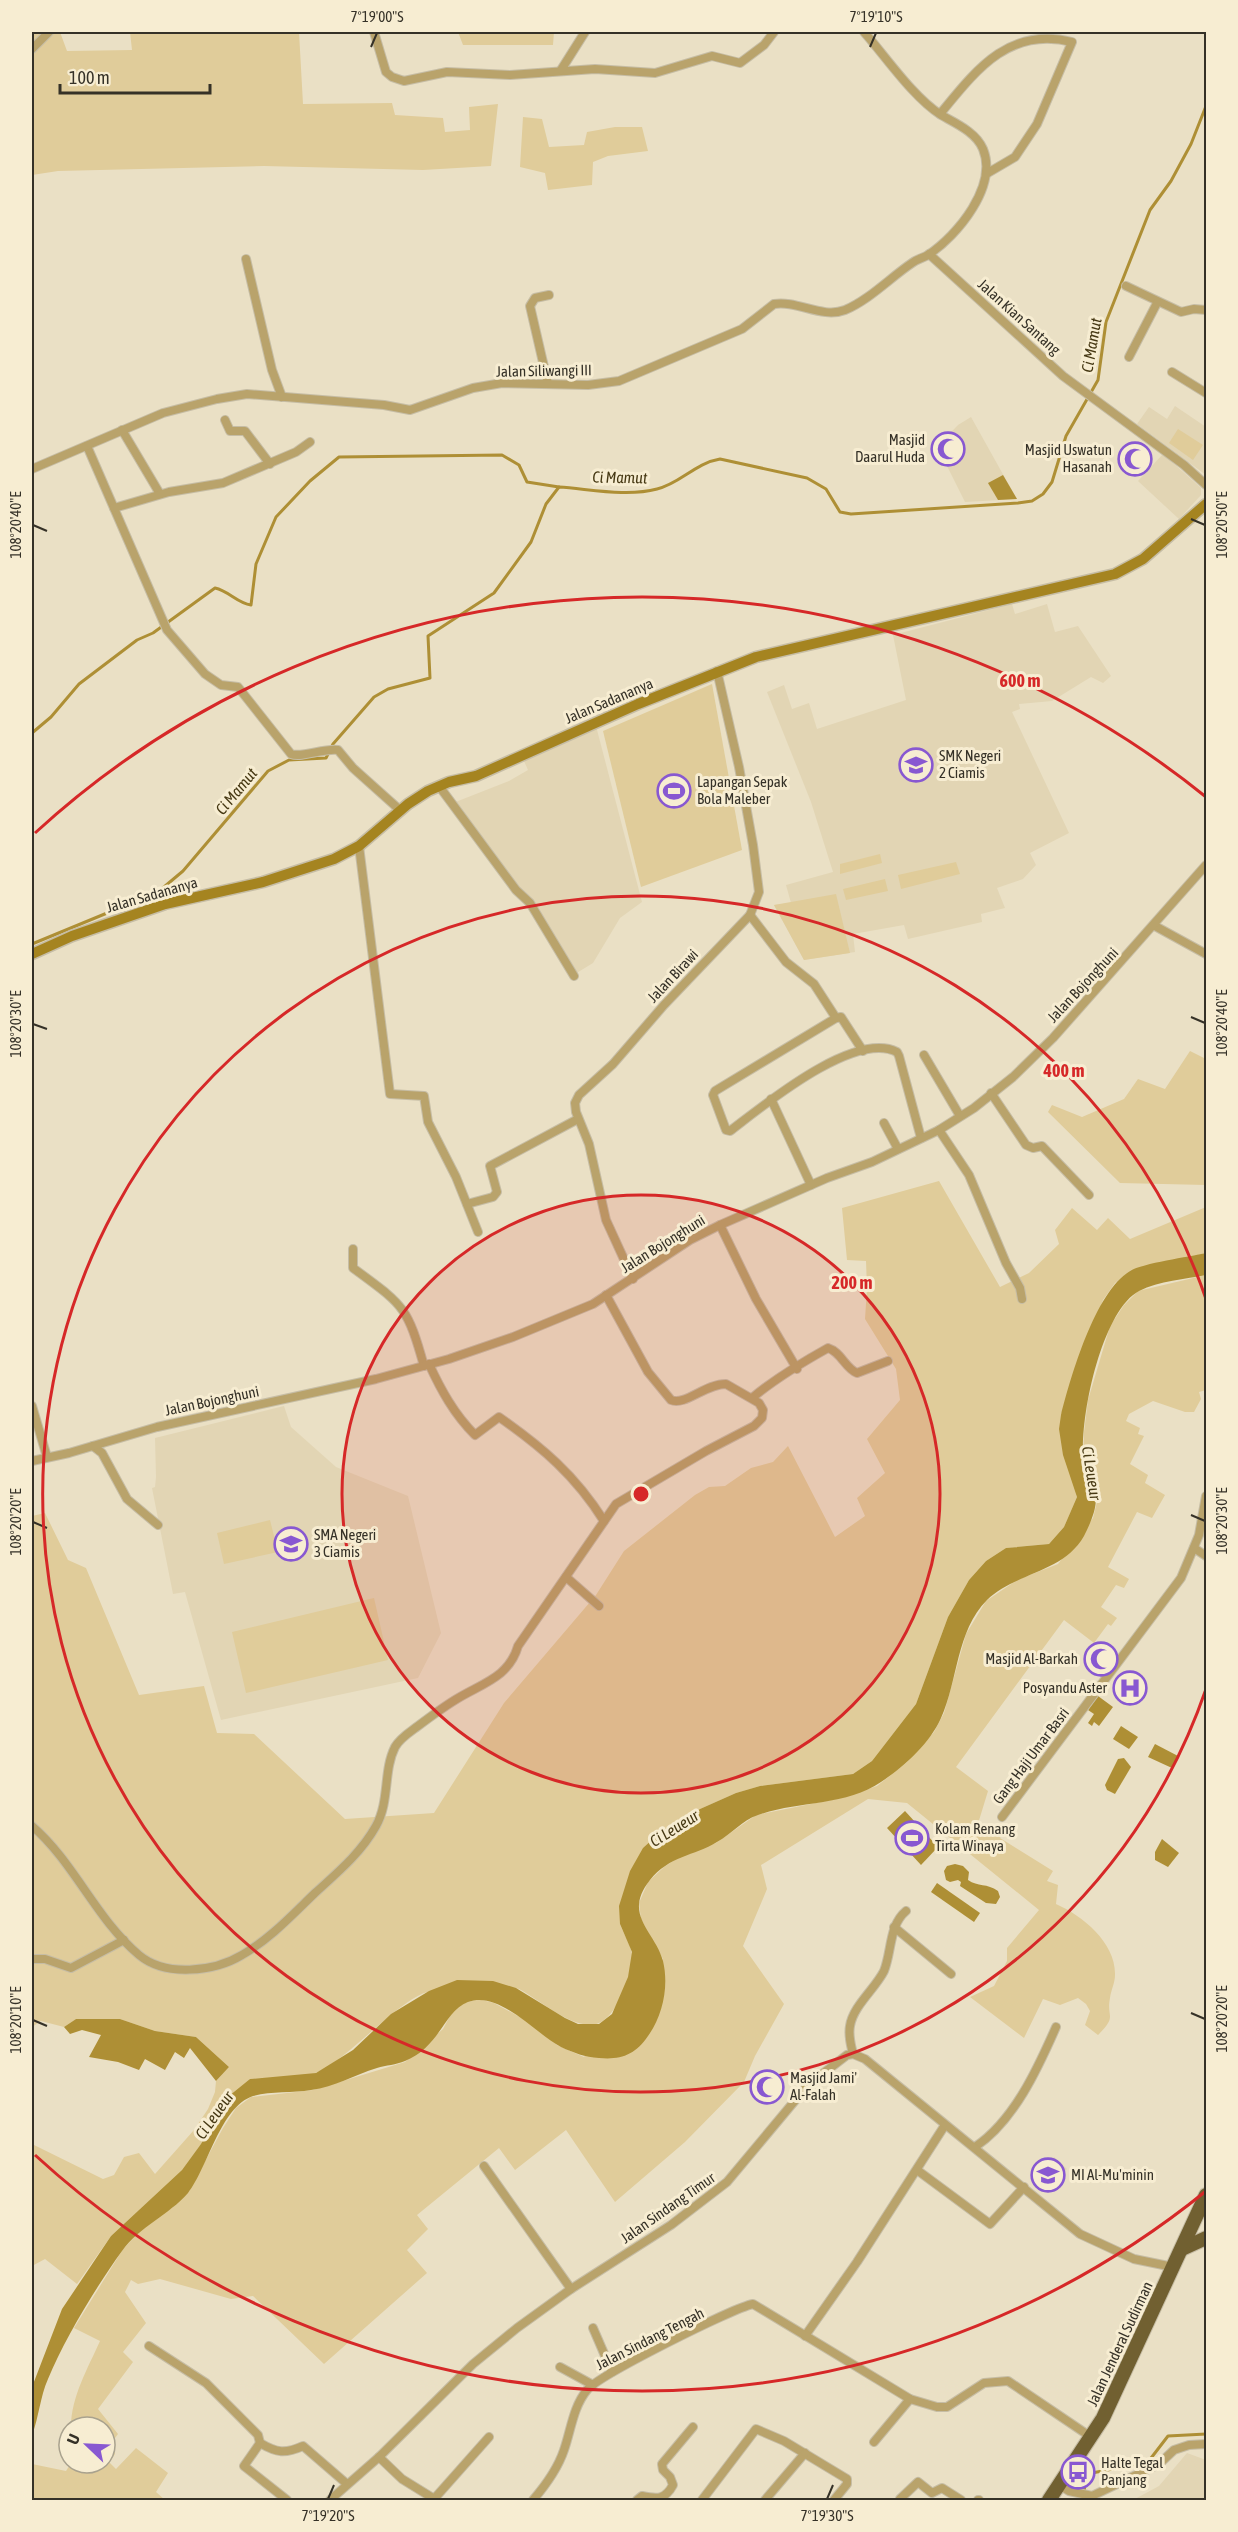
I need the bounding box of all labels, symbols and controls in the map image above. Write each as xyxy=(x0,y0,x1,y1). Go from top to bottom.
text: 7°19'00"S xyxy=(350,8,404,25)
text: 7°19'10"S xyxy=(849,8,903,25)
scale bar xyxy=(60,57,210,95)
text: 100 m xyxy=(69,67,110,88)
street label: Jalan Kian Santang xyxy=(975,275,1064,358)
water label: Ci Mamut xyxy=(1077,316,1105,374)
street label: Jalan Siliwangi III xyxy=(496,361,592,380)
place label: Masjid Daarul Huda xyxy=(855,431,925,465)
mosque icon: Masjid Daarul Huda xyxy=(930,431,966,467)
place label: Masjid Uswatun Hasanah xyxy=(1025,441,1112,475)
mosque icon: Masjid Uswatun Hasanah xyxy=(1117,441,1153,477)
water label: Ci Mamut xyxy=(592,468,648,486)
text: 108°20'40"E xyxy=(7,491,24,559)
text: 108°20'50"E xyxy=(1213,491,1230,559)
text: 600 m xyxy=(1000,670,1040,691)
street label: Jalan Sadananya xyxy=(562,674,655,727)
school or university icon: SMK Negeri 2 Ciamis xyxy=(898,747,934,783)
place label: SMK Negeri 2 Ciamis xyxy=(939,747,1001,781)
water label: Ci Mamut xyxy=(211,764,261,818)
sports icon: Lapangan Sepak Bola Maleber xyxy=(656,773,692,809)
place label: Lapangan Sepak Bola Maleber xyxy=(697,773,788,807)
street label: Jalan Sadananya xyxy=(104,873,199,916)
street label: Jalan Bojonghuni xyxy=(1044,944,1121,1025)
street label: Jalan Birawi xyxy=(644,946,701,1006)
text: 108°20'40"E xyxy=(1213,989,1230,1057)
text: 108°20'30"E xyxy=(7,990,24,1058)
text: 400 m xyxy=(1043,1060,1084,1081)
street label: Jalan Bojonghuni xyxy=(618,1211,708,1276)
text: 200 m xyxy=(832,1272,872,1293)
street label: Jalan Bojonghuni xyxy=(163,1382,260,1419)
water label: Ci Leueur xyxy=(1079,1445,1105,1502)
centre of rings xyxy=(631,1484,651,1504)
text: 108°20'30"E xyxy=(1213,1487,1230,1555)
text: 108°20'20"E xyxy=(7,1488,24,1556)
school or university icon: SMA Negeri 3 Ciamis xyxy=(273,1526,309,1562)
place label: SMA Negeri 3 Ciamis xyxy=(314,1526,376,1560)
mosque icon: Masjid Al-Barkah xyxy=(1083,1641,1119,1677)
place label: Masjid Al-Barkah xyxy=(985,1650,1078,1667)
hospital icon: Posyandu Aster xyxy=(1112,1670,1148,1706)
place label: Posyandu Aster xyxy=(1023,1679,1108,1696)
street label: Gang Haji Umar Basri xyxy=(989,1704,1072,1807)
water label: Ci Leueur xyxy=(646,1805,703,1850)
sports icon: Kolam Renang Tirta Winaya xyxy=(894,1820,930,1856)
place label: Kolam Renang Tirta Winaya xyxy=(935,1820,1016,1854)
text: 108°20'20"E xyxy=(1213,1985,1230,2053)
text: 108°20'10"E xyxy=(7,1986,24,2054)
mosque icon: Masjid Jami' Al-Falah xyxy=(749,2069,785,2105)
place label: Masjid Jami' Al-Falah xyxy=(790,2069,857,2103)
water label: Ci Leueur xyxy=(191,2087,238,2142)
school or university icon: MI Al-Mu'minin xyxy=(1030,2157,1066,2193)
place label: MI Al-Mu'minin xyxy=(1071,2166,1154,2183)
street label: Jalan Sindang Timur xyxy=(617,2168,719,2246)
street label: Jalan Jenderal Sudirman xyxy=(1083,2279,1156,2409)
street label: Jalan Sindang Tengah xyxy=(593,2304,707,2373)
north arrow xyxy=(57,2415,117,2475)
text: U xyxy=(63,2431,83,2447)
bus stop icon: Halte Tegal Panjang xyxy=(1060,2454,1096,2490)
place label: Halte Tegal Panjang xyxy=(1101,2454,1163,2488)
text: 7°19'20"S xyxy=(301,2507,355,2524)
text: 7°19'30"S xyxy=(800,2507,854,2524)

